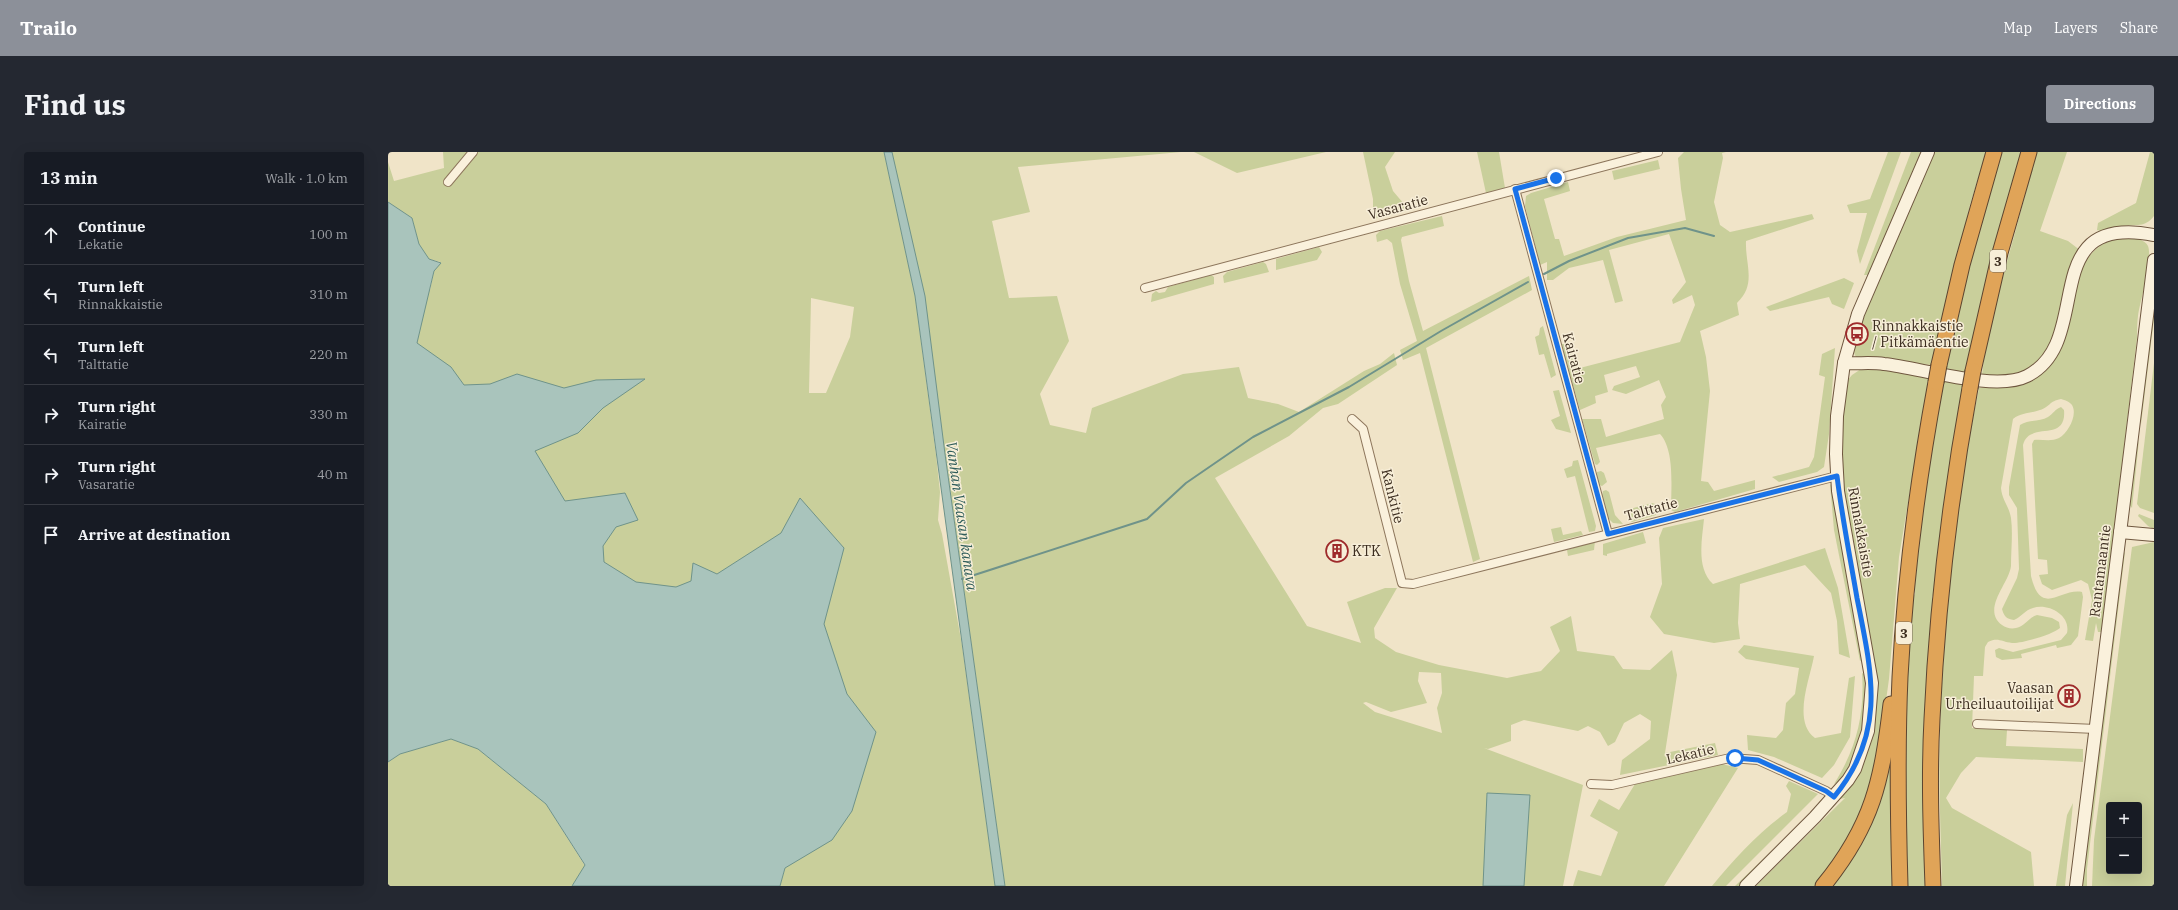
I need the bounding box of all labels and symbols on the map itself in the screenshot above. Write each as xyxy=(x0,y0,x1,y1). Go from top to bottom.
route end xyxy=(1547,169,1565,187)
street label: Vasaratie xyxy=(1366,190,1430,224)
road number: 3 xyxy=(1990,250,2006,272)
place label: Rinnakkaistie / Pitkämäentie xyxy=(1872,317,1969,351)
bus stop icon: Rinnakkaistie / Pitkämäentie xyxy=(1844,321,1870,347)
street label: Kairatie xyxy=(1559,330,1589,386)
water label: Vanhan Vaasan kanava xyxy=(942,440,982,593)
street label: Kankitie xyxy=(1378,467,1408,525)
street label: Rinnakkaistie xyxy=(1844,485,1878,579)
street label: Talttatie xyxy=(1622,493,1680,525)
street label: Rantamaantie xyxy=(2085,524,2115,618)
building icon: KTK xyxy=(1324,538,1350,564)
place label: KTK xyxy=(1352,542,1381,560)
road number: 3 xyxy=(1896,622,1912,644)
place label: Vaasan Urheiluautoilijat xyxy=(1945,679,2054,713)
building icon: Vaasan Urheiluautoilijat xyxy=(2056,683,2082,709)
street label: Lekatie xyxy=(1664,740,1716,768)
route start xyxy=(1726,749,1744,767)

